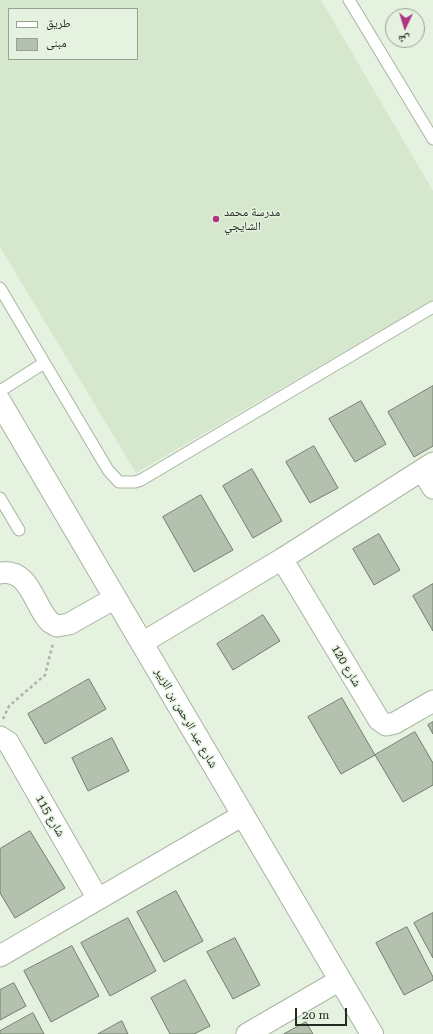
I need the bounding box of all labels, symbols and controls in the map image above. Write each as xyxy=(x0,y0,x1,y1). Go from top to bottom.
legend xyxy=(8,8,138,60)
north arrow xyxy=(385,8,425,48)
text: طريق xyxy=(46,16,71,30)
text: ش xyxy=(398,33,410,46)
text: مبنى xyxy=(46,36,67,50)
place label: مدرسة محمد الشايجي xyxy=(224,205,280,233)
marker: مدرسة محمد الشايجي xyxy=(211,214,221,224)
street label: شارع 120 xyxy=(328,643,364,689)
street label: شارع عبد الرحمن بن الزبير xyxy=(151,665,221,771)
street label: شارع 115 xyxy=(32,792,68,840)
scale bar xyxy=(297,1000,349,1026)
text: 20 m xyxy=(302,1008,329,1022)

